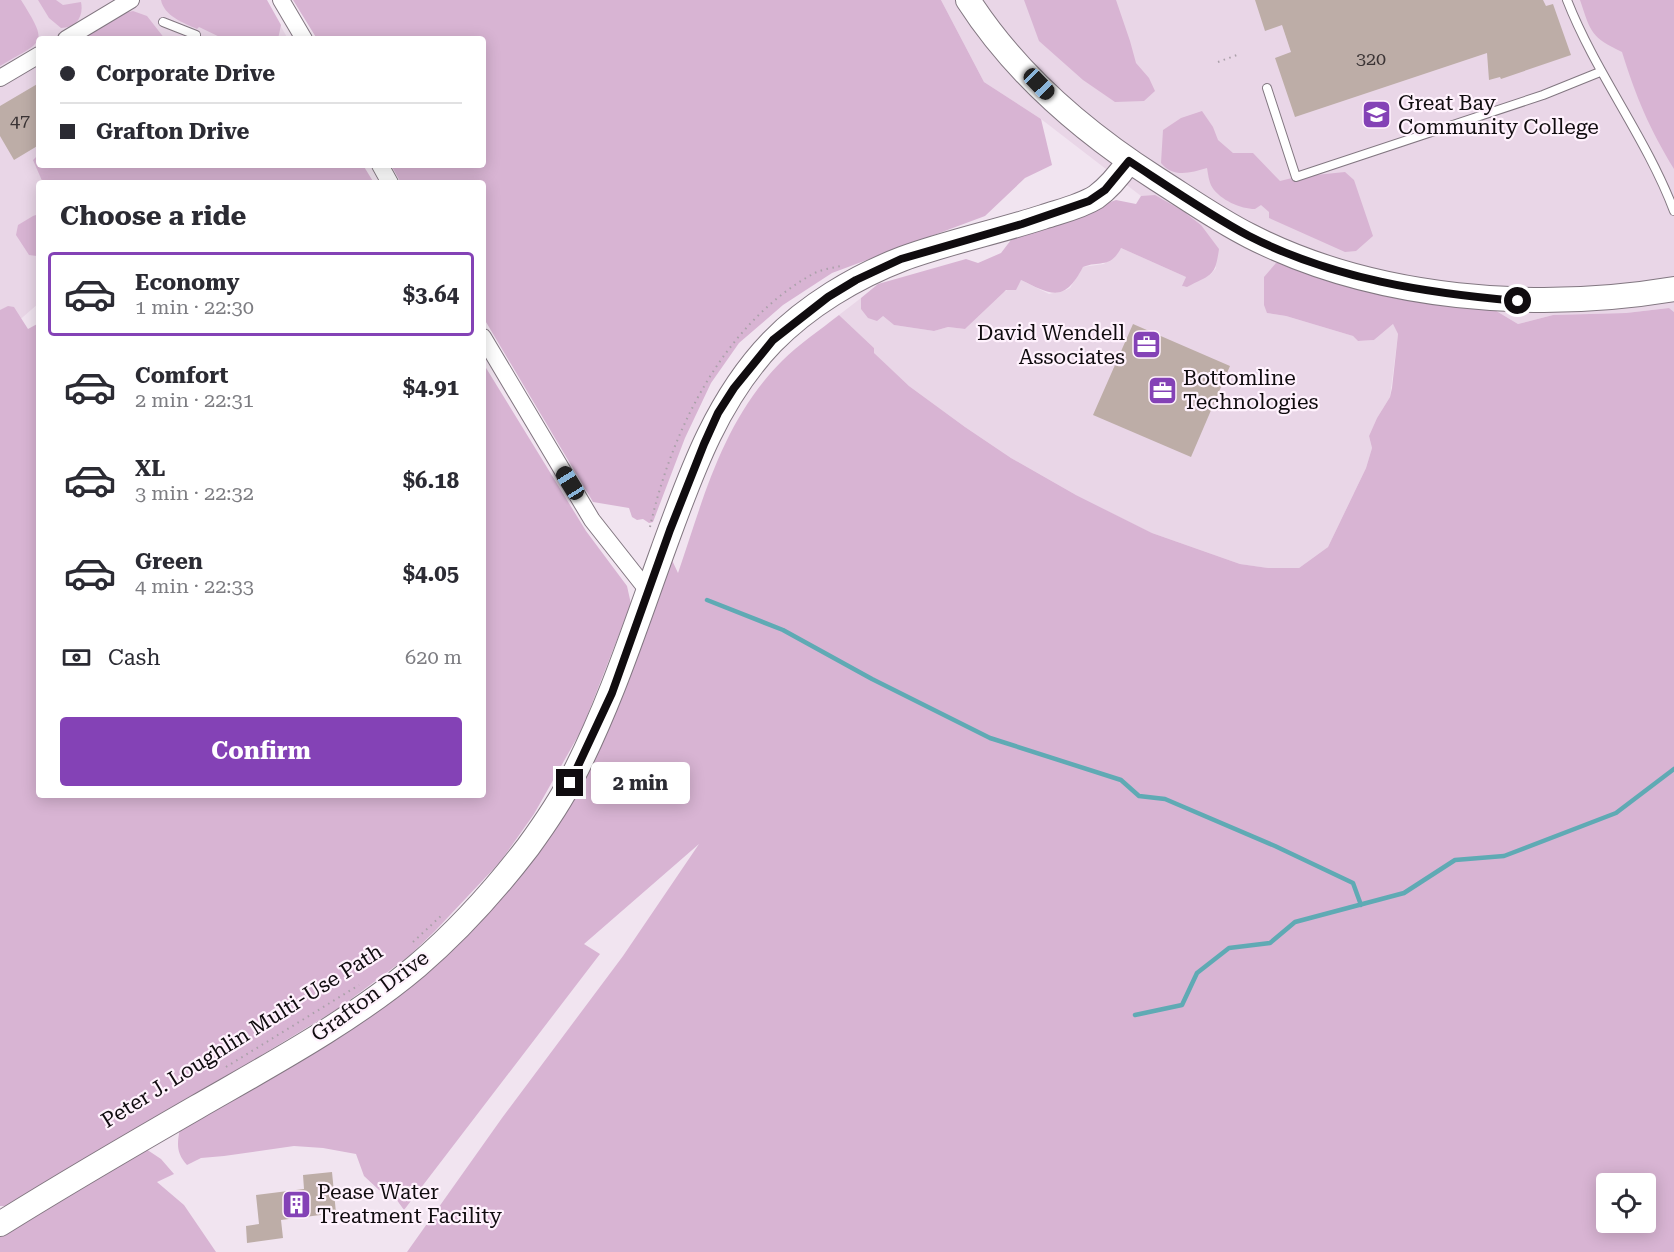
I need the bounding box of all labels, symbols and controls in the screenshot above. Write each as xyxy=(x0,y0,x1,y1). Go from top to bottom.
house number: 320 xyxy=(1356,48,1386,69)
text: Corporate Drive xyxy=(96,61,275,86)
car xyxy=(1020,65,1058,103)
place label: Great Bay Community College xyxy=(1398,91,1599,139)
school or university icon: Great Bay Community College xyxy=(1361,99,1393,131)
house number: 47 xyxy=(10,110,30,131)
text: Grafton Drive xyxy=(96,119,249,144)
text: Choose a ride xyxy=(60,200,246,232)
icon: car xyxy=(63,267,117,321)
text: Economy xyxy=(135,270,239,295)
text: $3.64 xyxy=(403,282,459,307)
route start xyxy=(1504,287,1531,314)
text: 1 min · 22:30 xyxy=(135,295,254,319)
place label: David Wendell Associates xyxy=(977,321,1125,369)
office icon: David Wendell Associates xyxy=(1130,329,1162,361)
icon: car xyxy=(63,360,117,414)
text: Comfort xyxy=(135,363,228,388)
place label: Bottomline Technologies xyxy=(1183,366,1318,414)
office icon: Bottomline Technologies xyxy=(1146,374,1178,406)
text: $4.91 xyxy=(403,375,459,400)
text: 2 min · 22:31 xyxy=(135,388,254,412)
icon: car xyxy=(63,453,117,507)
text: XL xyxy=(135,456,165,481)
car xyxy=(553,463,587,503)
text: $6.18 xyxy=(403,468,459,493)
text: 3 min · 22:32 xyxy=(135,481,254,505)
icon: car xyxy=(63,546,117,600)
text: Green xyxy=(135,549,203,574)
text: $4.05 xyxy=(403,561,459,586)
text: 4 min · 22:33 xyxy=(135,574,254,598)
icon: cash xyxy=(60,641,93,674)
text: Cash xyxy=(108,645,160,670)
text: 620 m xyxy=(405,645,462,669)
button: Confirm xyxy=(60,717,462,786)
callout: 2 min xyxy=(591,762,690,804)
route end xyxy=(556,769,583,796)
text: 2 min xyxy=(613,771,668,795)
street label: Peter J. Loughlin Multi-Use Path xyxy=(97,939,387,1133)
street label: Grafton Drive xyxy=(307,945,433,1047)
map controls xyxy=(1596,1173,1656,1233)
button: locate xyxy=(1596,1173,1656,1233)
place label: Pease Water Treatment Facility xyxy=(317,1180,502,1228)
building icon: Pease Water Treatment Facility xyxy=(280,1188,312,1220)

